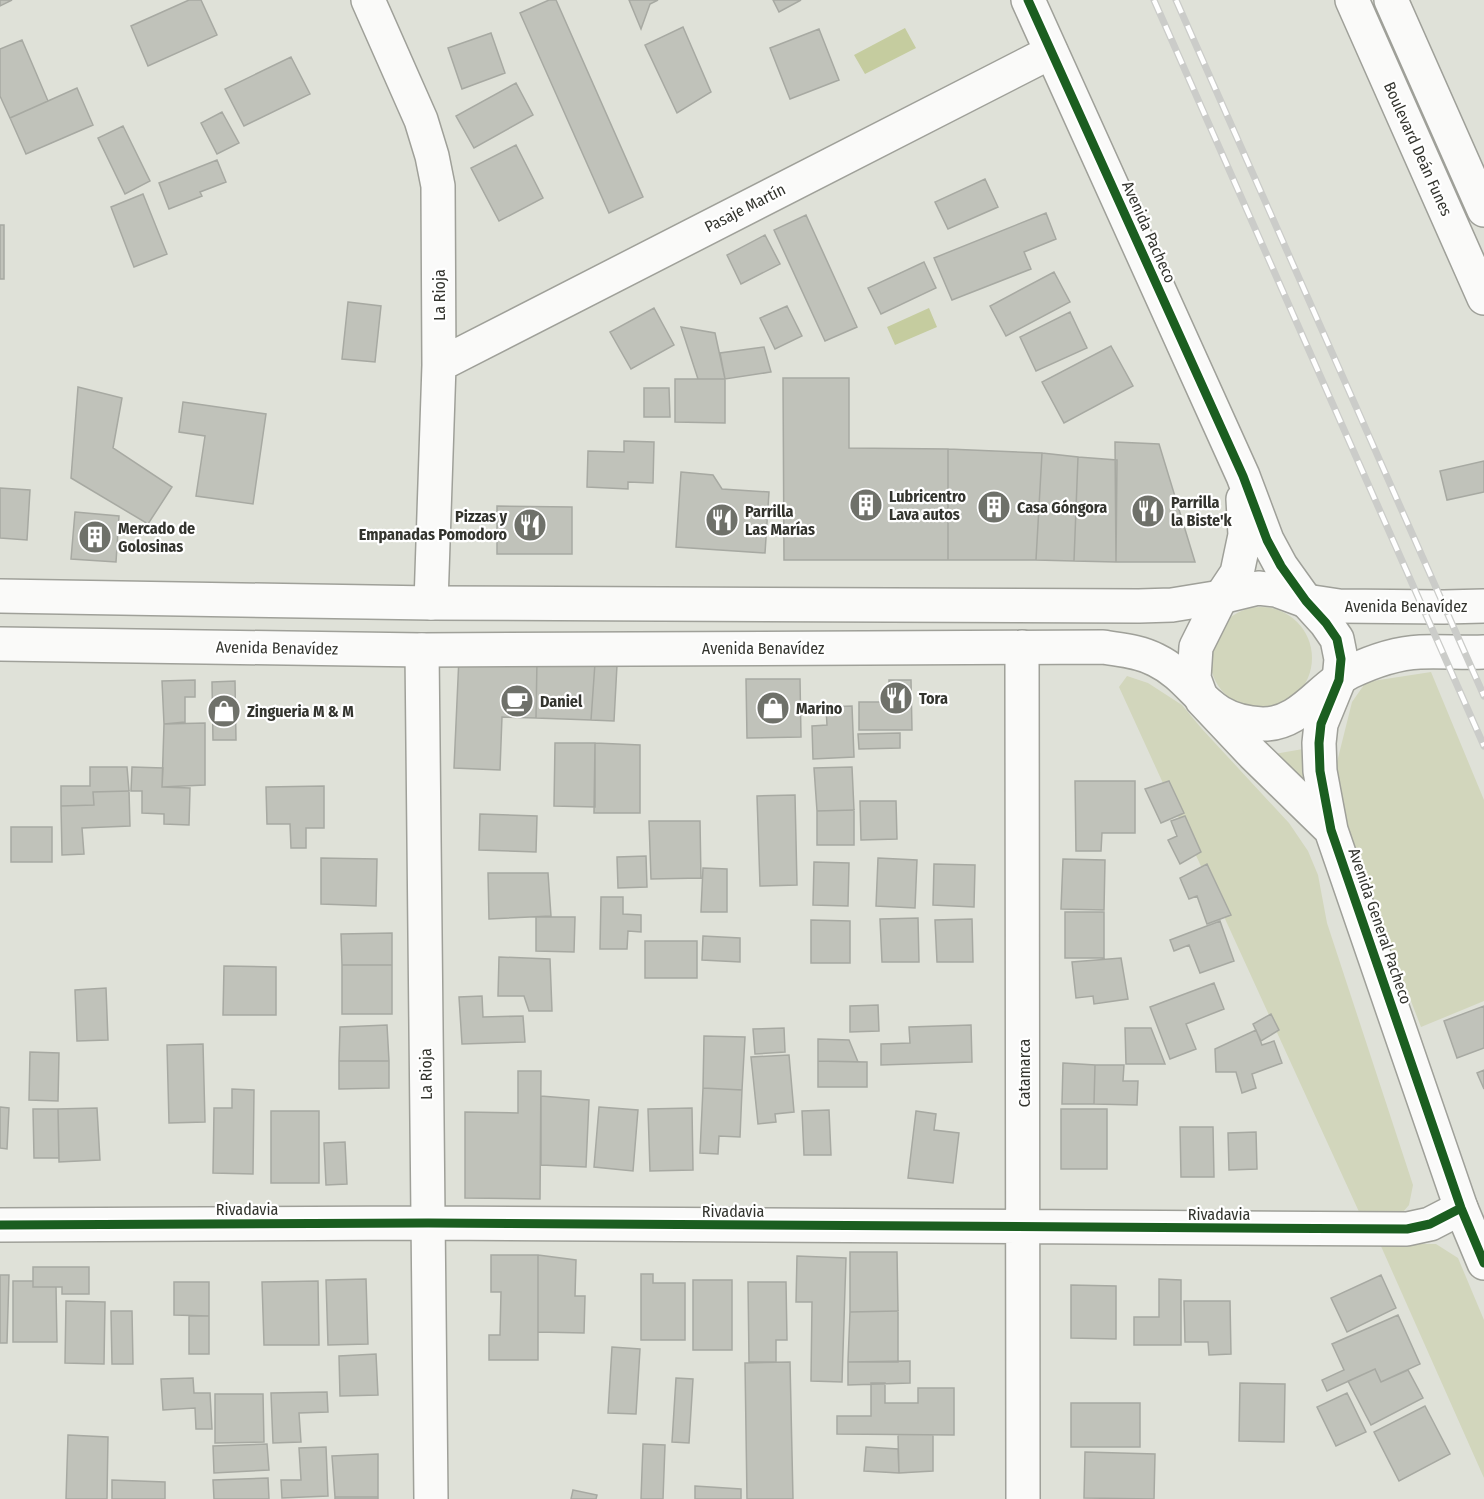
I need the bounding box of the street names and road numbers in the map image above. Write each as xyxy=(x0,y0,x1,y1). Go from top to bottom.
street label: Boulevard Deán Funes xyxy=(1380,79,1456,219)
street label: Avenida Pacheco xyxy=(1118,178,1180,286)
street label: Pasaje Martín xyxy=(702,180,788,236)
street label: La Rioja xyxy=(430,269,449,321)
street label: Avenida Benavídez xyxy=(1345,597,1467,616)
street label: Avenida Benavídez xyxy=(216,637,338,659)
street label: Avenida Benavídez xyxy=(702,639,824,658)
street label: Avenida General Pacheco xyxy=(1344,846,1416,1006)
street label: Catamarca xyxy=(1015,1039,1034,1107)
street label: La Rioja xyxy=(416,1048,436,1100)
street label: Rivadavia xyxy=(216,1200,278,1219)
street label: Rivadavia xyxy=(702,1202,764,1221)
street label: Rivadavia xyxy=(1188,1205,1250,1224)

